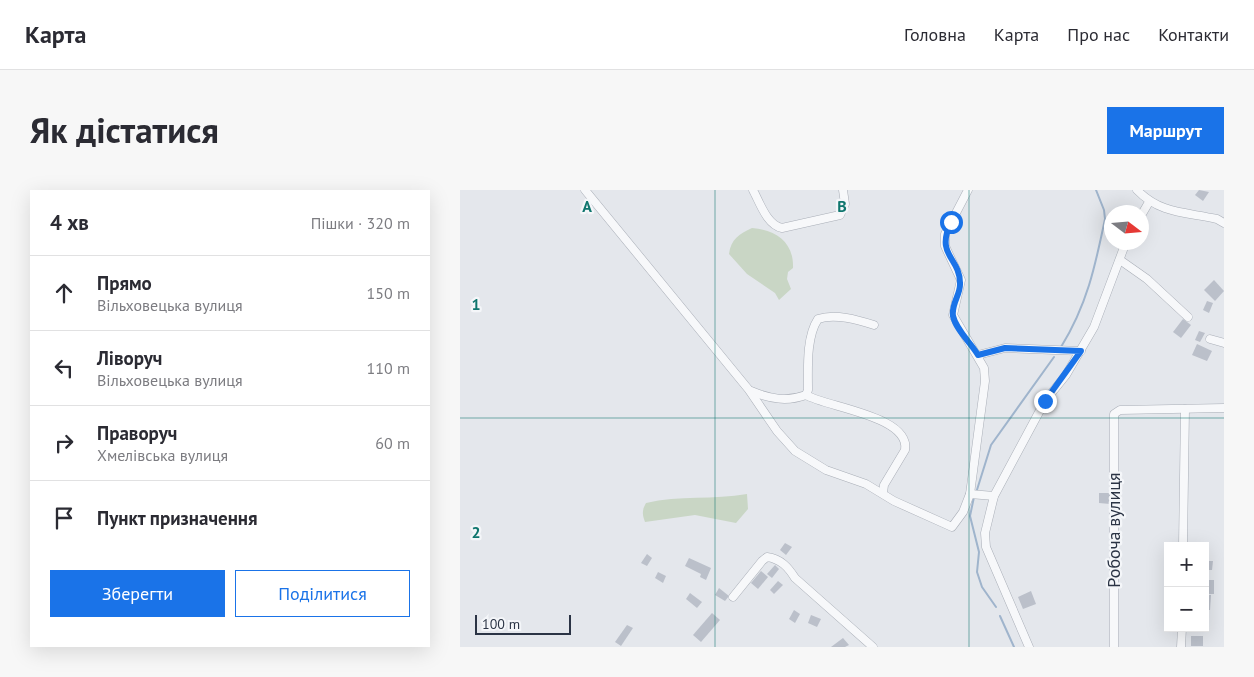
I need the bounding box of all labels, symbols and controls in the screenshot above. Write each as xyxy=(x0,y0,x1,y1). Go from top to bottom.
text: Карта xyxy=(25,19,87,50)
text: Головна xyxy=(904,23,966,46)
text: Карта xyxy=(994,23,1039,46)
text: Про нас xyxy=(1067,23,1130,46)
text: Контакти xyxy=(1158,23,1229,46)
text: Як дістатися xyxy=(30,107,219,153)
button: Маршрут xyxy=(1107,107,1224,154)
text: A xyxy=(582,196,592,216)
text: B xyxy=(837,196,847,216)
north arrow xyxy=(1104,205,1149,250)
text: 4 хв xyxy=(50,209,89,236)
route start xyxy=(940,211,963,234)
text: Пішки · 320 m xyxy=(311,213,410,233)
text: Прямо xyxy=(97,271,152,295)
icon: ahead xyxy=(50,279,78,307)
text: 150 m xyxy=(367,283,410,303)
text: 1 xyxy=(471,294,481,314)
text: Вільховецька вулиця xyxy=(97,295,243,315)
text: Ліворуч xyxy=(97,346,162,370)
icon: left xyxy=(50,354,78,382)
text: 110 m xyxy=(367,358,410,378)
text: Вільховецька вулиця xyxy=(97,370,243,390)
route end xyxy=(1034,390,1057,413)
text: Праворуч xyxy=(97,421,177,445)
icon: right xyxy=(50,429,78,457)
text: 60 m xyxy=(375,433,410,453)
text: Хмелівська вулиця xyxy=(97,445,228,465)
street label: Робоча вулиця xyxy=(1102,472,1125,588)
icon: arrive xyxy=(50,504,78,532)
text: Пункт призначення xyxy=(97,506,258,530)
text: 2 xyxy=(471,522,481,542)
map controls xyxy=(1164,542,1209,632)
button: + xyxy=(1164,542,1209,587)
button: Зберегти xyxy=(50,570,225,617)
button: Поділитися xyxy=(235,570,410,617)
button: − xyxy=(1164,587,1209,632)
scale bar xyxy=(475,612,571,635)
text: 100 m xyxy=(482,615,520,633)

